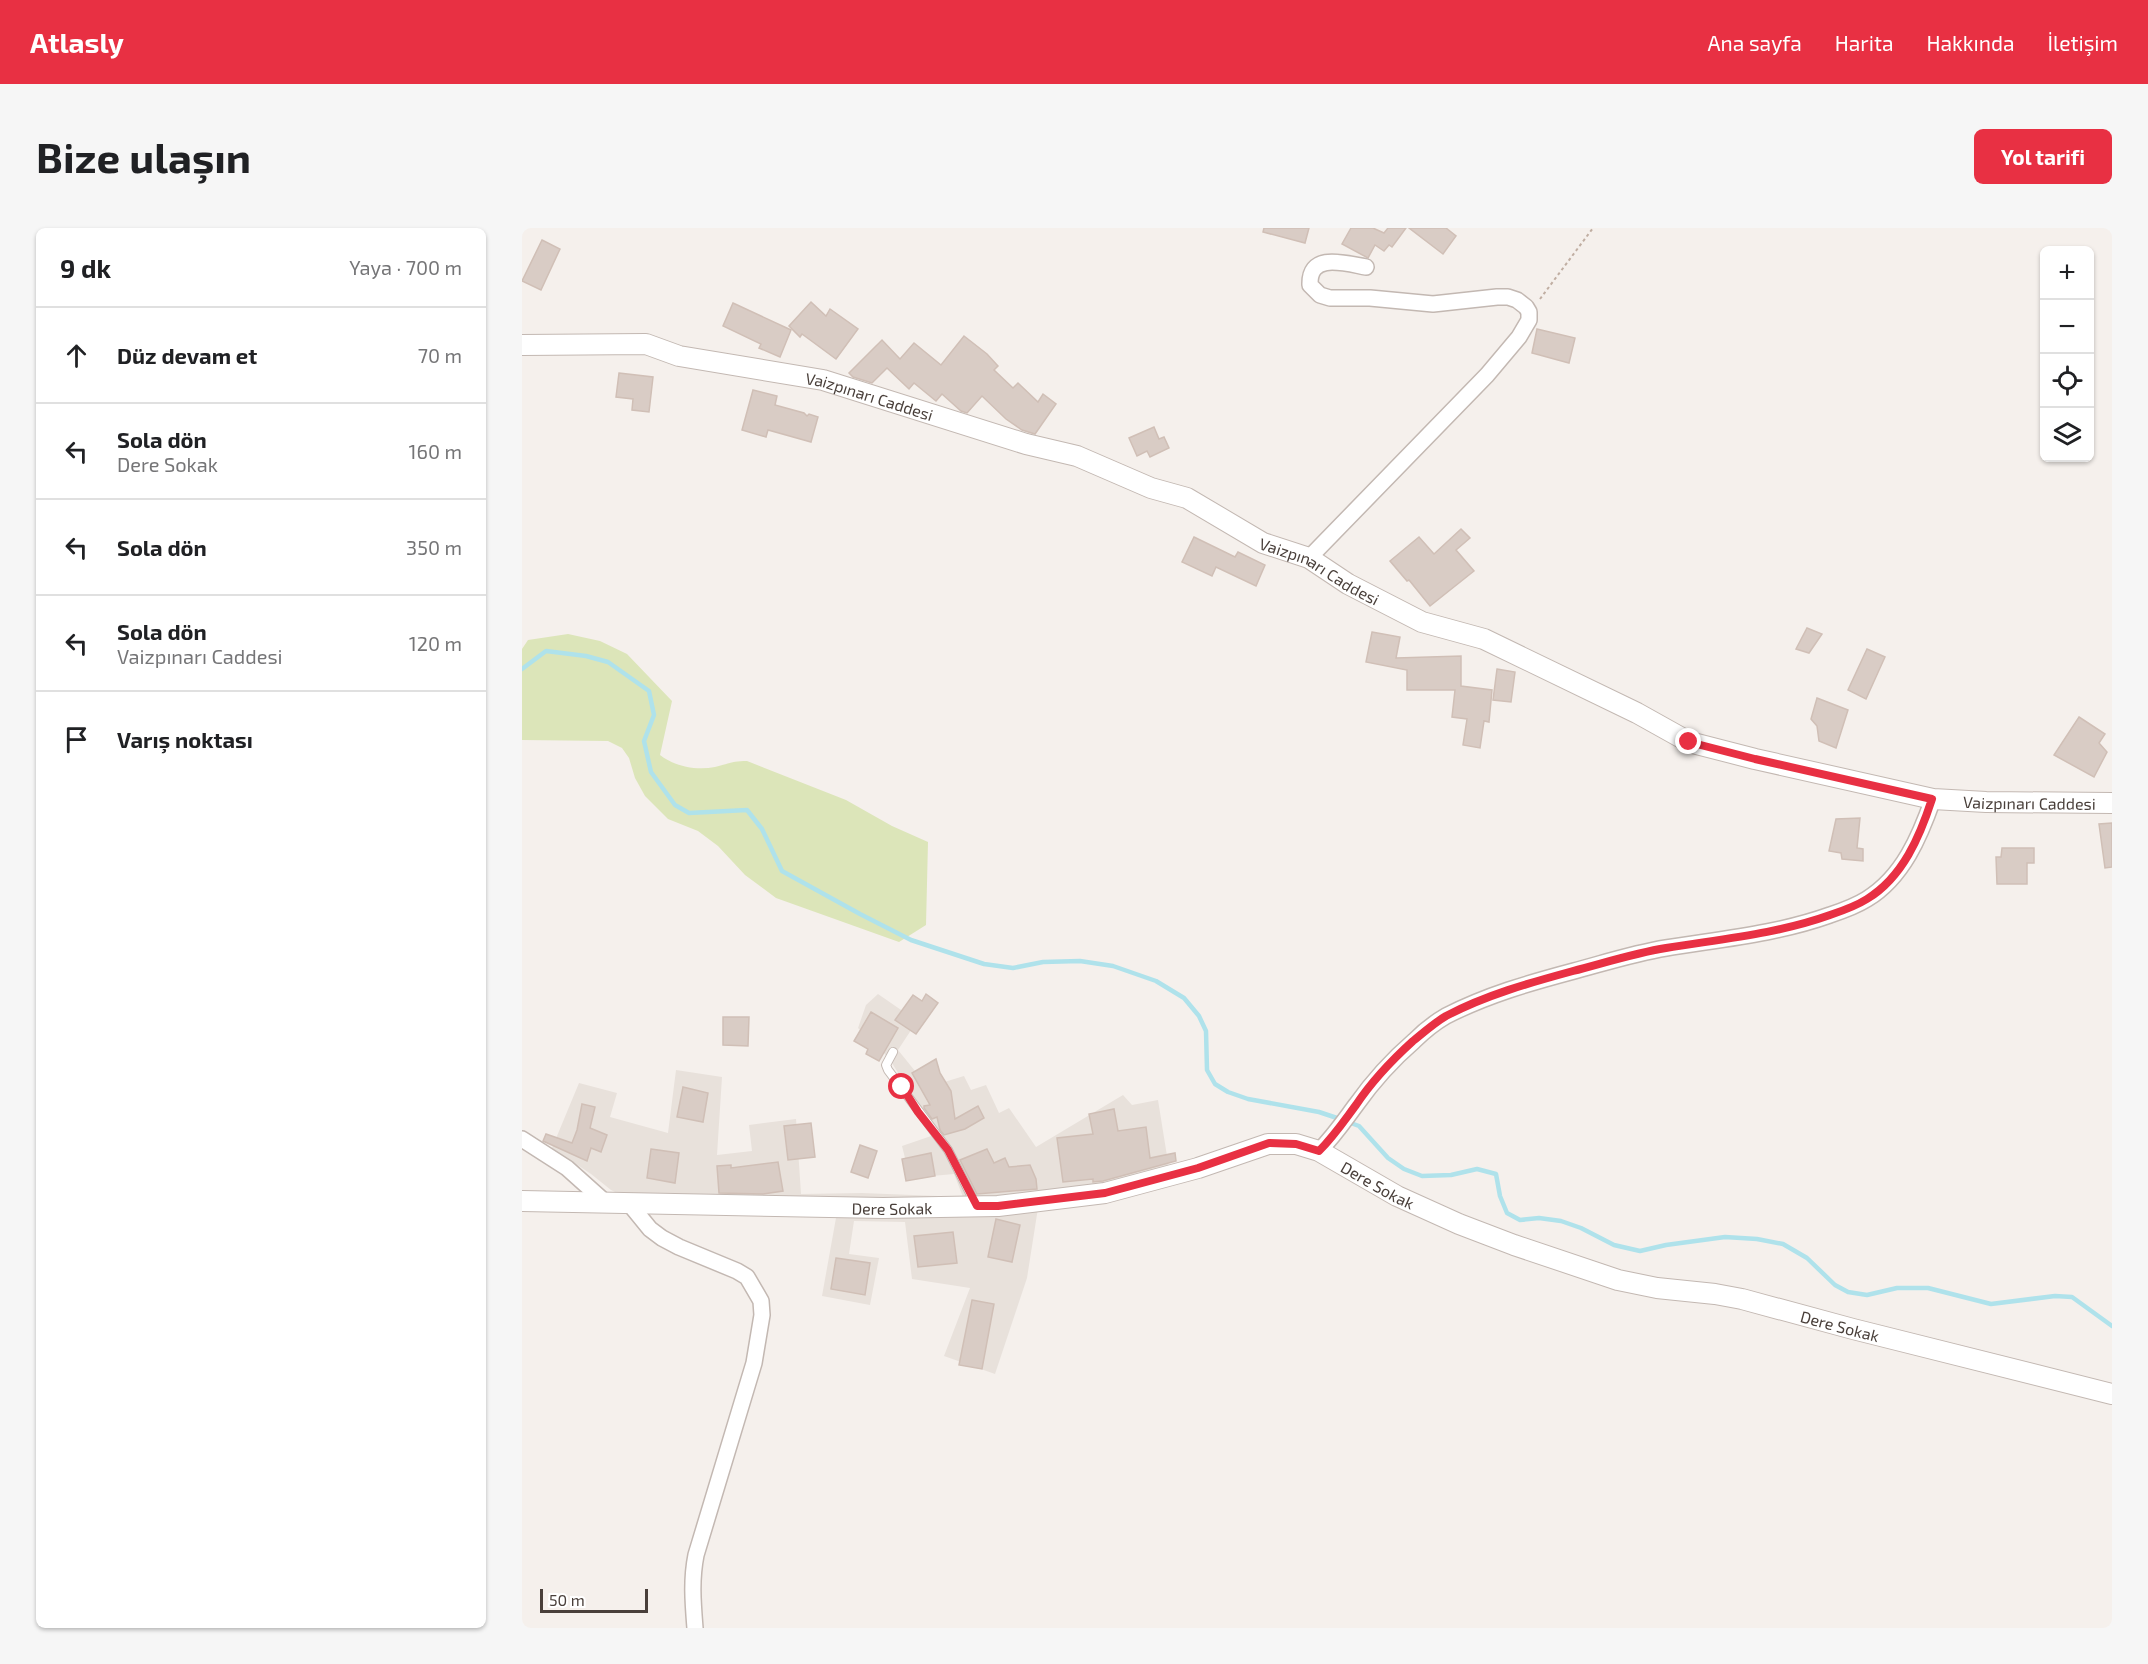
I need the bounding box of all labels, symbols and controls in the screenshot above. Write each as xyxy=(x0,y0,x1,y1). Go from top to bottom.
text: Atlasly xyxy=(30,25,124,59)
text: Ana sayfa xyxy=(1707,30,1802,55)
text: Harita xyxy=(1835,30,1894,55)
text: Hakkında xyxy=(1927,30,2014,55)
text: İletişim xyxy=(2047,30,2118,55)
button: Yol tarifi xyxy=(1974,129,2112,184)
text: Bize ulaşın xyxy=(36,131,251,181)
map controls xyxy=(2040,246,2094,462)
button: + xyxy=(2040,246,2094,300)
text: 9 dk xyxy=(60,252,111,283)
text: Yaya · 700 m xyxy=(349,255,462,279)
button: − xyxy=(2040,300,2094,354)
icon: ahead xyxy=(60,339,93,372)
text: Düz devam et xyxy=(117,342,257,368)
text: 70 m xyxy=(418,343,462,367)
button: locate xyxy=(2040,354,2094,408)
street label: Vaizpınarı Caddesi xyxy=(804,368,936,424)
button: layers xyxy=(2040,408,2094,462)
text: Sola dön xyxy=(117,426,207,452)
icon: left xyxy=(60,435,93,468)
text: 160 m xyxy=(409,439,462,463)
text: Dere Sokak xyxy=(117,452,218,476)
icon: left xyxy=(60,531,93,564)
street label: Vaizpınarı Caddesi xyxy=(1257,533,1383,608)
text: Sola dön xyxy=(117,534,207,560)
text: 350 m xyxy=(406,535,462,559)
text: Sola dön xyxy=(117,618,207,644)
icon: left xyxy=(60,627,93,660)
text: 120 m xyxy=(409,631,462,655)
text: Vaizpınarı Caddesi xyxy=(117,644,283,668)
icon: arrive xyxy=(60,723,93,756)
text: Varış noktası xyxy=(117,726,253,752)
route end xyxy=(1675,728,1701,754)
street label: Vaizpınarı Caddesi xyxy=(1963,791,2096,812)
route start xyxy=(888,1073,914,1099)
street label: Dere Sokak xyxy=(1338,1156,1417,1212)
street label: Dere Sokak xyxy=(851,1198,932,1218)
street label: Dere Sokak xyxy=(1799,1306,1881,1345)
scale bar xyxy=(540,1586,648,1614)
text: 50 m xyxy=(549,1590,585,1609)

